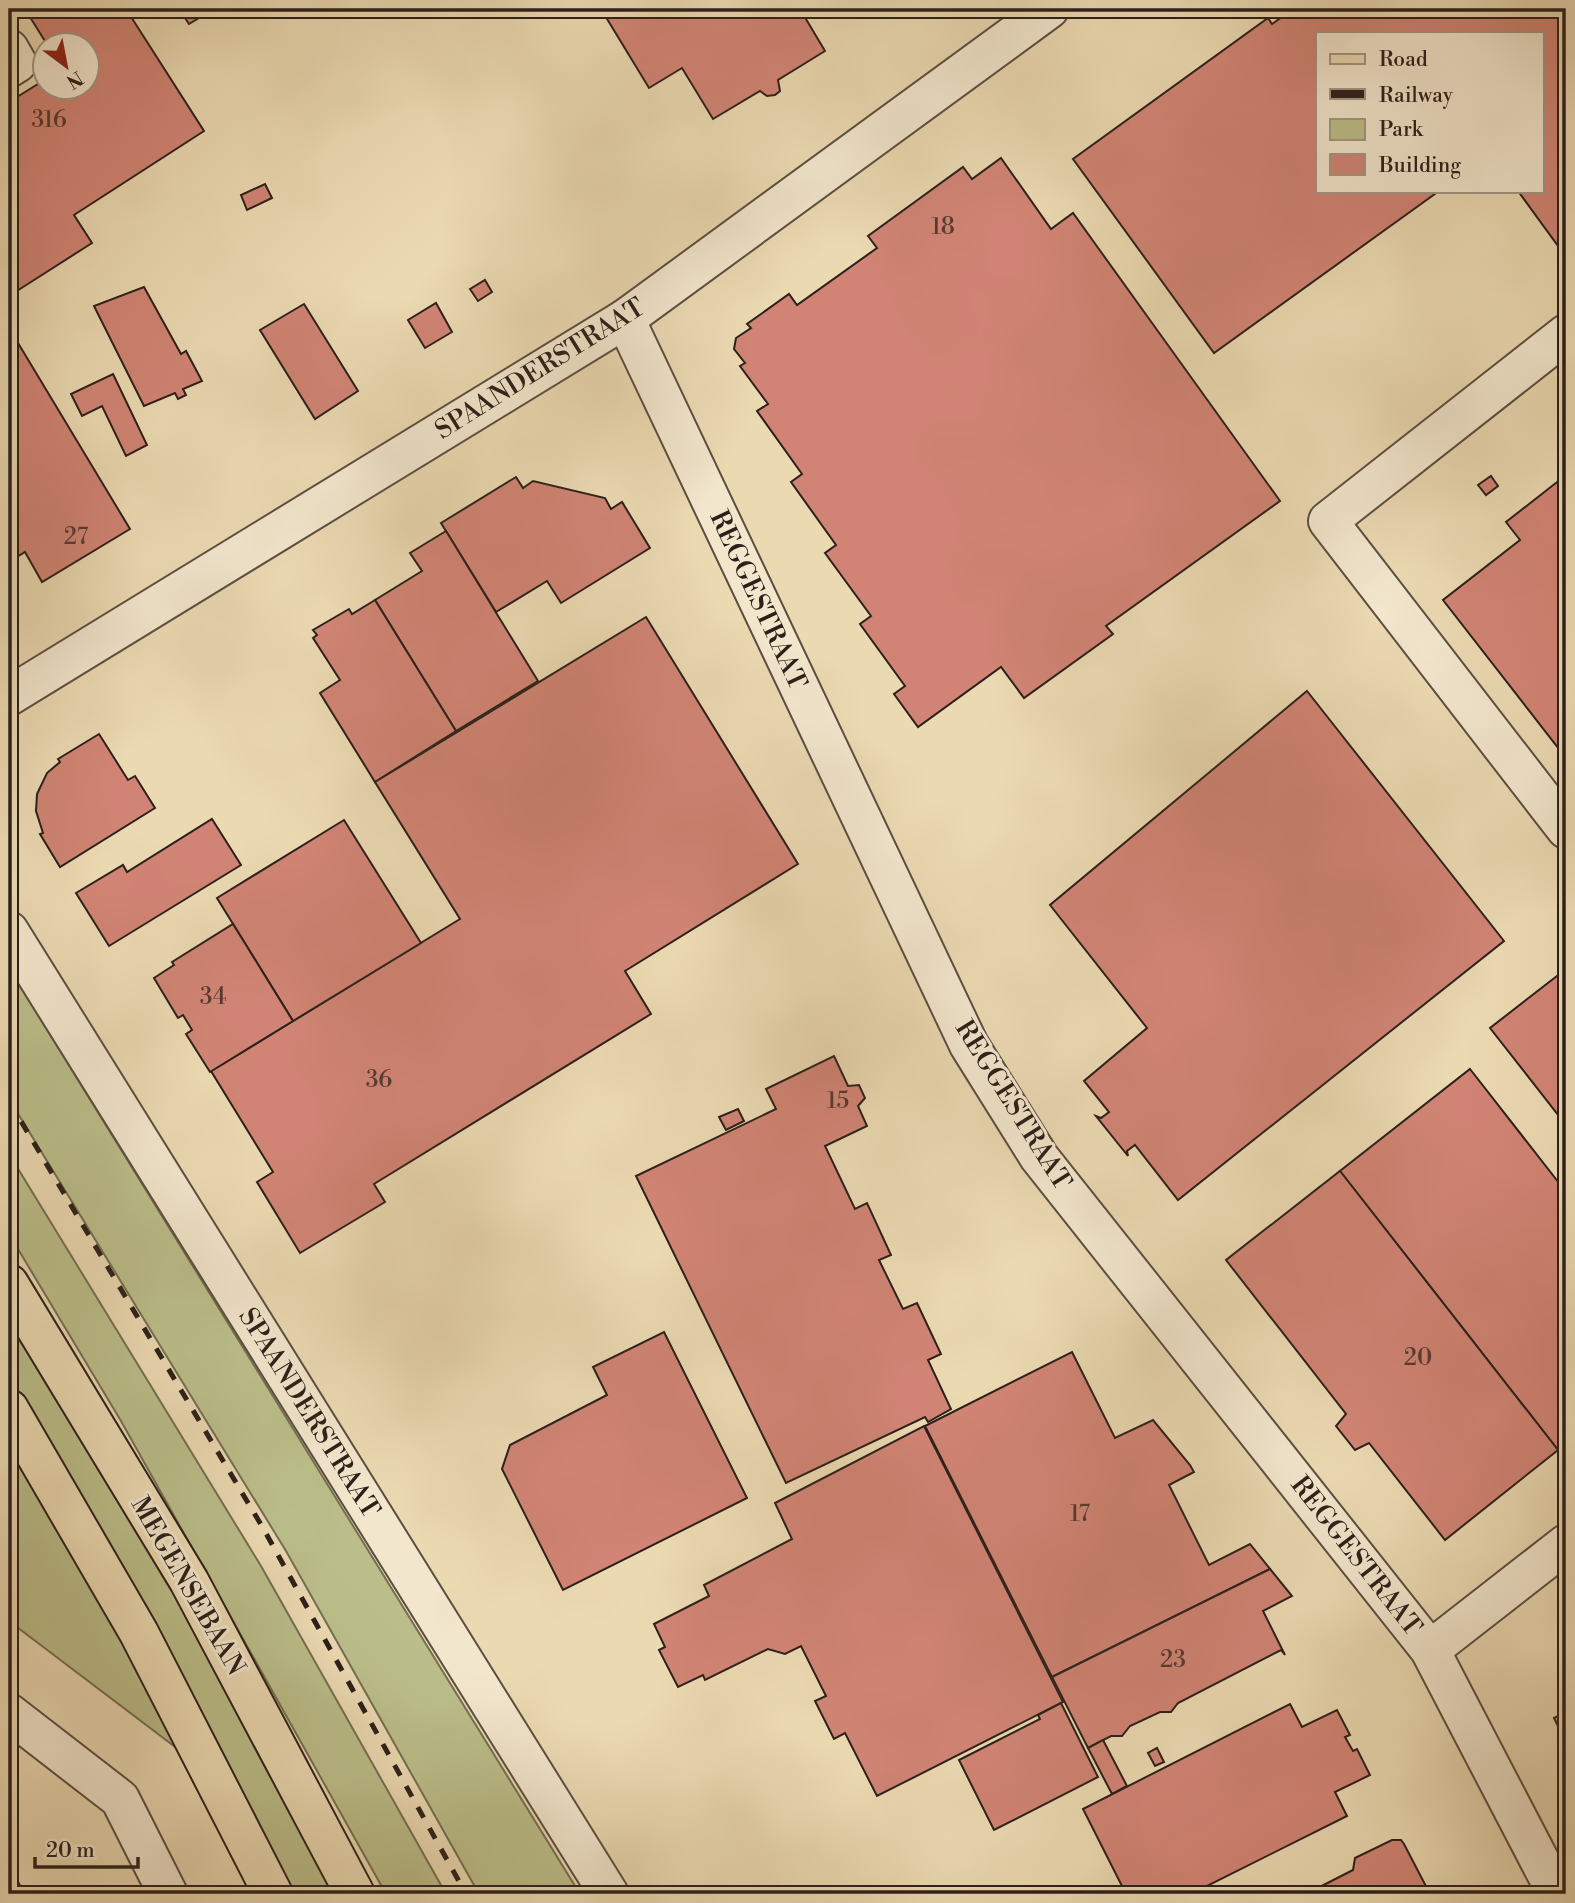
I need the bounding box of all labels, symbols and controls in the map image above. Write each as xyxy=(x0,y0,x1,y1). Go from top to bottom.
north arrow xyxy=(32,32,102,102)
legend xyxy=(1316,32,1544,192)
text: Road xyxy=(1379,47,1428,73)
text: N xyxy=(62,65,87,94)
text: Railway xyxy=(1379,83,1454,109)
house number: 316 xyxy=(31,106,67,134)
text: Park xyxy=(1379,117,1424,143)
text: Building xyxy=(1378,153,1461,179)
house number: 18 xyxy=(931,213,955,241)
street label: SPAANDERSTRAAT xyxy=(429,292,651,446)
street label: REGGESTRAAT xyxy=(702,505,814,695)
house number: 27 xyxy=(64,523,89,551)
house number: 34 xyxy=(200,983,226,1011)
street label: REGGESTRAAT xyxy=(948,1014,1078,1196)
house number: 36 xyxy=(366,1066,392,1094)
house number: 15 xyxy=(827,1087,849,1115)
street label: SPAANDERSTRAAT xyxy=(232,1302,386,1524)
house number: 20 xyxy=(1404,1344,1432,1372)
street label: REGGESTRAAT xyxy=(1284,1470,1428,1642)
street label: MEGENSEBAAN xyxy=(124,1491,252,1682)
house number: 17 xyxy=(1070,1500,1091,1528)
house number: 23 xyxy=(1160,1646,1186,1674)
scale bar xyxy=(35,1826,138,1870)
text: 20 m xyxy=(46,1838,95,1864)

